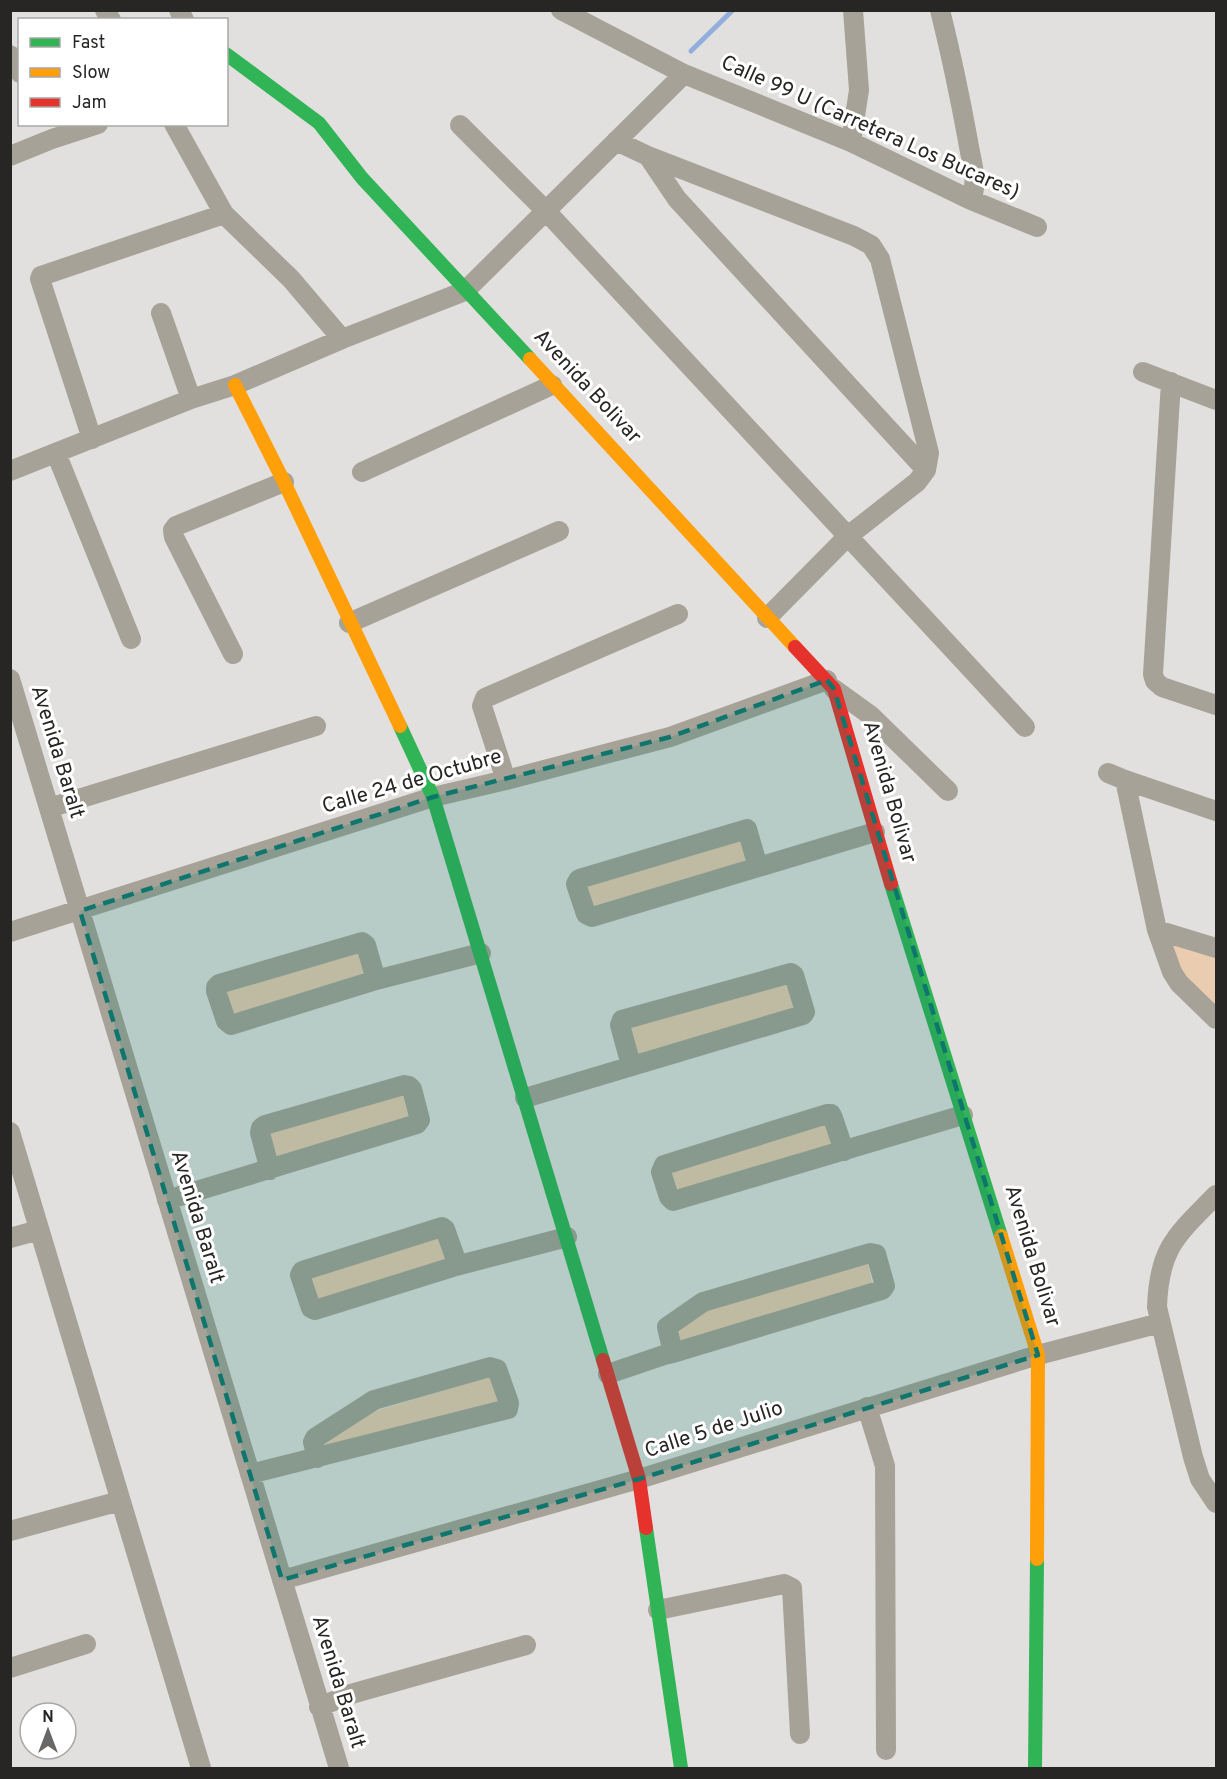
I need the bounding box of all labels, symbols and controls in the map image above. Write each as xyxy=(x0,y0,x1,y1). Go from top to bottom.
legend xyxy=(18,18,228,126)
text: Fast xyxy=(72,32,105,55)
street label: Calle 99 U (Carretera Los Bucares) xyxy=(716,50,1024,206)
text: Slow xyxy=(72,62,110,85)
text: Jam xyxy=(72,92,107,115)
street label: Avenida Bolivar xyxy=(527,324,647,450)
street label: Avenida Baralt xyxy=(24,682,90,822)
street label: Avenida Bolivar xyxy=(856,718,922,866)
street label: Calle 24 de Octubre xyxy=(319,743,505,821)
street label: Avenida Baralt xyxy=(164,1147,230,1287)
street label: Avenida Bolivar xyxy=(998,1182,1066,1330)
street label: Calle 5 de Julio xyxy=(641,1395,787,1465)
street label: Avenida Baralt xyxy=(305,1612,371,1752)
north arrow xyxy=(18,1701,78,1761)
text: N xyxy=(42,1708,54,1728)

